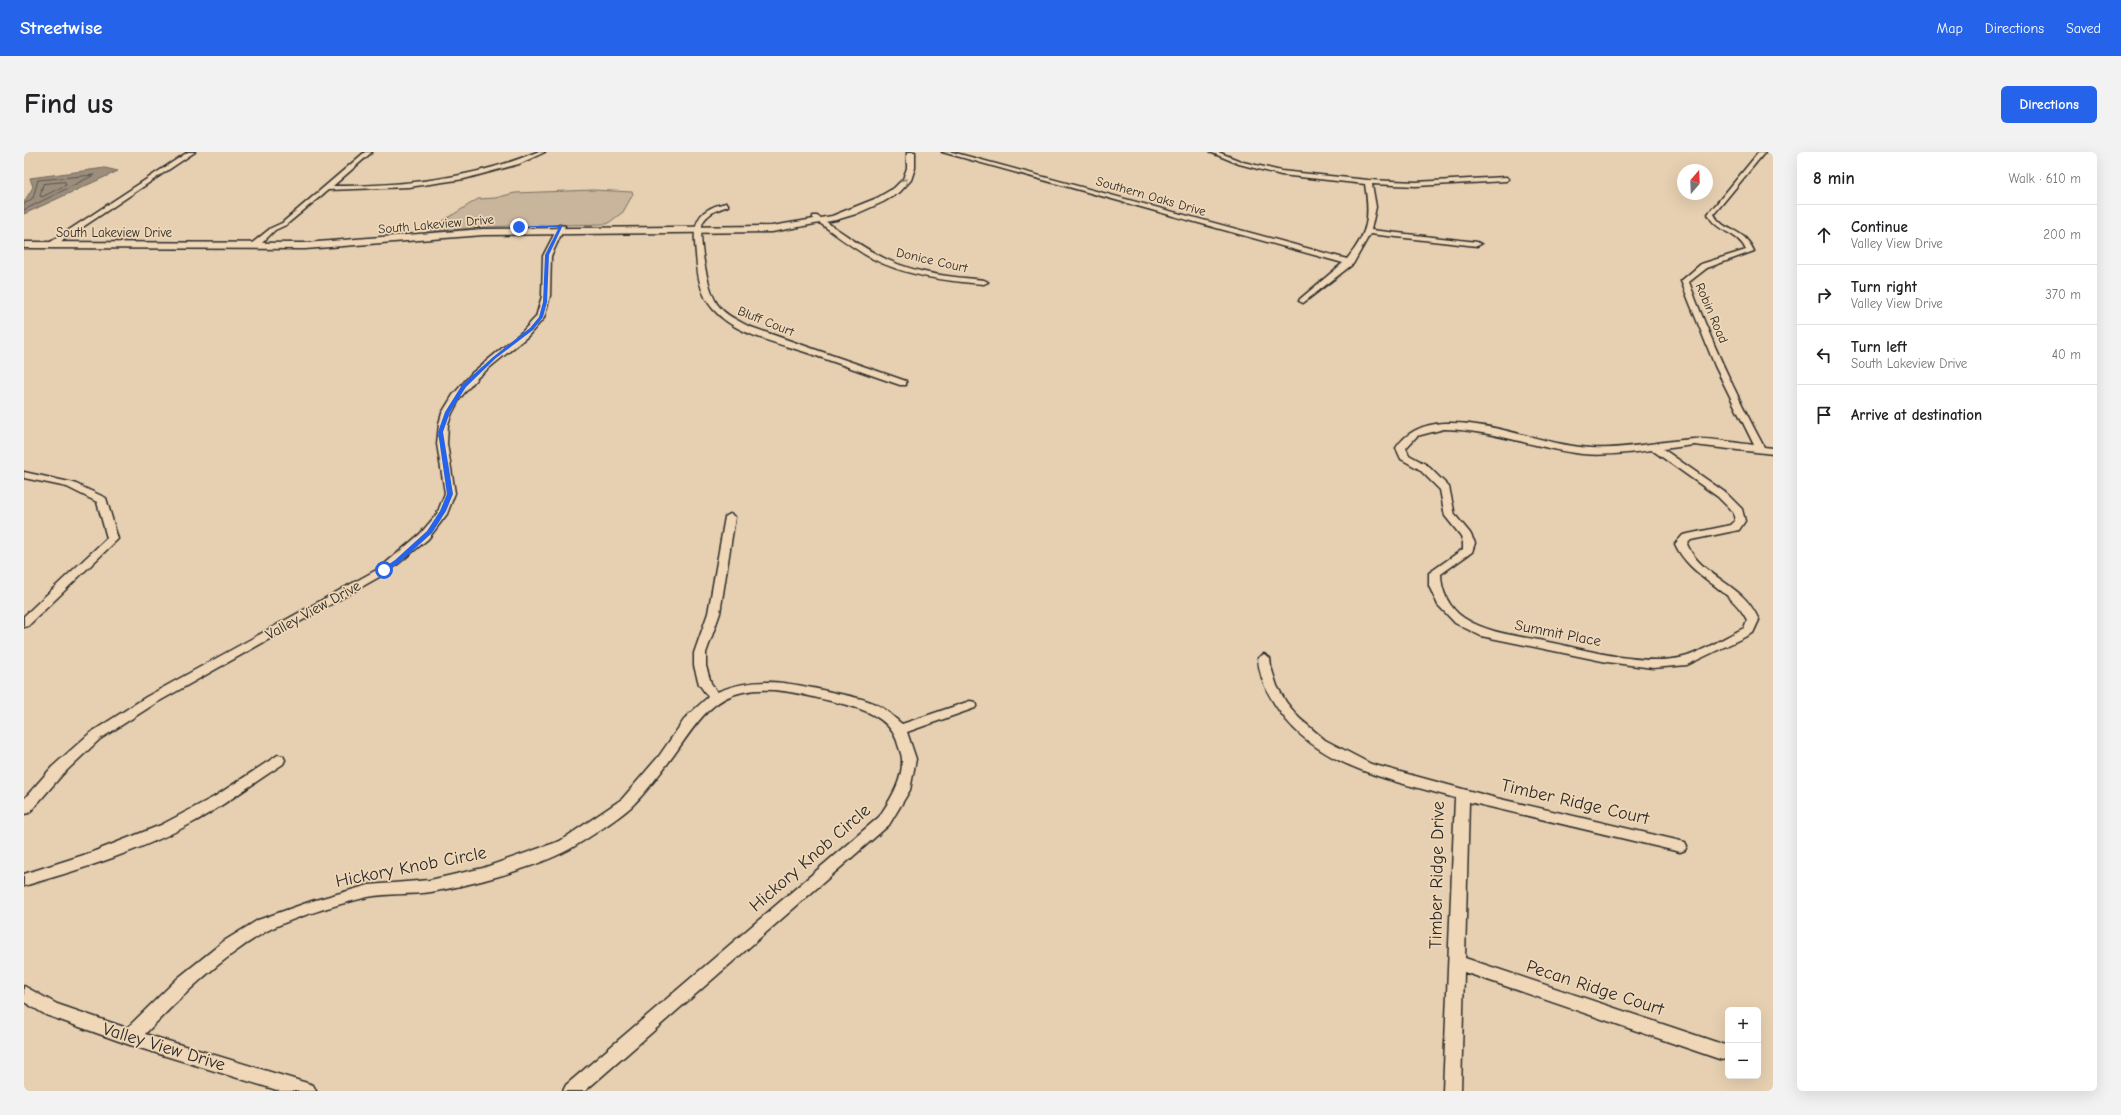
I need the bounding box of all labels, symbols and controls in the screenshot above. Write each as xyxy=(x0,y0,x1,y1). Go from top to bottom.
text: Streetwise xyxy=(20,17,102,39)
text: Map xyxy=(1936,20,1963,37)
text: Directions xyxy=(1985,20,2044,37)
text: Saved xyxy=(2066,20,2101,37)
button: Directions xyxy=(2001,86,2097,123)
text: Find us xyxy=(24,88,113,120)
north arrow xyxy=(1677,164,1713,200)
text: 8 min xyxy=(1813,169,1855,188)
text: Walk · 610 m xyxy=(2009,171,2081,186)
street label: Southern Oaks Drive xyxy=(1094,173,1208,219)
one-way arrow xyxy=(900,178,907,185)
street label: South Lakeview Drive xyxy=(377,211,495,237)
route end xyxy=(510,218,528,236)
text: Continue xyxy=(1851,218,1908,236)
icon: ahead xyxy=(1813,224,1835,246)
street label: South Lakeview Drive xyxy=(56,225,173,240)
text: 200 m xyxy=(2043,227,2081,242)
text: Valley View Drive xyxy=(1851,236,1943,251)
street label: Donice Court xyxy=(895,245,970,276)
text: Turn right xyxy=(1851,278,1917,296)
street label: Robin Road xyxy=(1693,281,1731,345)
icon: right xyxy=(1813,284,1835,306)
text: 370 m xyxy=(2045,287,2081,302)
text: Valley View Drive xyxy=(1851,296,1943,311)
street label: Bluff Court xyxy=(736,303,798,340)
text: Turn left xyxy=(1851,338,1907,356)
icon: left xyxy=(1813,344,1835,366)
text: 40 m xyxy=(2052,347,2081,362)
text: South Lakeview Drive xyxy=(1851,356,1967,371)
icon: arrive xyxy=(1813,404,1835,426)
text: Arrive at destination xyxy=(1851,406,1982,424)
route start xyxy=(375,561,393,579)
street label: Valley View Drive xyxy=(262,576,364,644)
street label: Summit Place xyxy=(1513,616,1603,650)
street label: Timber Ridge Court xyxy=(1499,775,1652,829)
street label: Hickory Knob Circle xyxy=(745,800,875,916)
street label: Timber Ridge Drive xyxy=(1425,801,1449,949)
street label: Hickory Knob Circle xyxy=(334,842,488,892)
street label: Pecan Ridge Court xyxy=(1524,956,1667,1020)
map controls xyxy=(1725,1007,1761,1079)
button: + xyxy=(1725,1007,1761,1043)
street label: Valley View Drive xyxy=(100,1018,228,1076)
button: − xyxy=(1725,1043,1761,1079)

